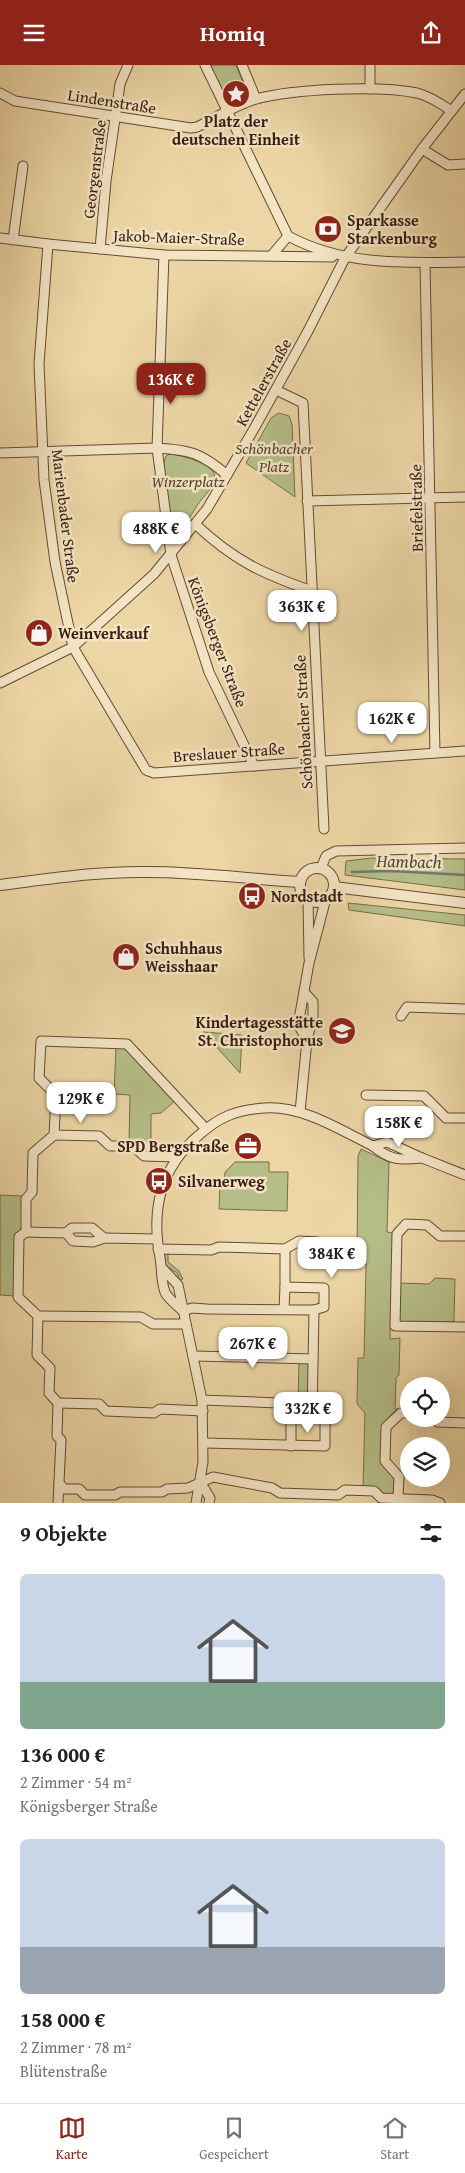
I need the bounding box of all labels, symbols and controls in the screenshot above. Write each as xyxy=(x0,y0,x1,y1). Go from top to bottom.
text: Homiq xyxy=(200,17,265,49)
icon: menu xyxy=(20,19,48,47)
icon: share xyxy=(417,19,445,47)
place icon: Platz der deutschen Einheit xyxy=(221,79,251,109)
street label: Lindenstraße xyxy=(66,82,158,120)
place label: Platz der deutschen Einheit xyxy=(172,109,300,151)
street label: Georgenstraße xyxy=(76,118,112,220)
place label: Sparkasse Starkenburg xyxy=(347,208,437,250)
bank icon: Sparkasse Starkenburg xyxy=(313,214,343,244)
street label: Jakob-Maier-Straße xyxy=(111,223,245,251)
street label: Kettelerstraße xyxy=(229,334,297,430)
pin: 136K € xyxy=(130,363,212,405)
text: 136K € xyxy=(148,367,194,391)
park label: Schönbacher Platz xyxy=(235,436,314,478)
street label: Marienbader Straße xyxy=(46,448,86,584)
street label: Briefelstraße xyxy=(403,464,429,552)
park label: Winzerplatz xyxy=(151,469,226,493)
pin: 488K € xyxy=(115,511,197,554)
text: 488K € xyxy=(133,516,179,540)
street label: Königsberger Straße xyxy=(182,573,254,711)
pin: 363K € xyxy=(261,589,343,632)
text: 363K € xyxy=(279,594,325,618)
shop icon: Weinverkauf xyxy=(24,618,54,648)
place label: Weinverkauf xyxy=(58,621,151,645)
street label: Schönbacher Straße xyxy=(287,654,319,790)
pin: 162K € xyxy=(351,701,433,744)
text: 162K € xyxy=(369,706,415,730)
street label: Breslauer Straße xyxy=(172,736,286,768)
water label: Hambach xyxy=(375,847,442,875)
bus stop icon: Nordstadt xyxy=(237,881,267,911)
place label: Nordstadt xyxy=(271,884,343,908)
place label: Schuhhaus Weisshaar xyxy=(145,936,222,978)
shop icon: Schuhhaus Weisshaar xyxy=(111,942,141,972)
place label: Kindertagesstätte St. Christophorus xyxy=(196,1010,323,1052)
school or university icon: Kindertagesstätte St. Christophorus xyxy=(327,1016,357,1046)
pin: 129K € xyxy=(40,1081,122,1124)
text: 129K € xyxy=(58,1086,104,1110)
pin: 158K € xyxy=(358,1105,440,1148)
text: 158K € xyxy=(376,1110,422,1134)
office icon: SPD Bergstraße xyxy=(233,1131,263,1161)
place label: SPD Bergstraße xyxy=(117,1134,229,1158)
bus stop icon: Silvanerweg xyxy=(144,1166,174,1196)
place label: Silvanerweg xyxy=(178,1169,265,1193)
pin: 384K € xyxy=(291,1237,373,1279)
text: 384K € xyxy=(309,1241,355,1265)
pin: 267K € xyxy=(212,1327,294,1369)
text: 267K € xyxy=(230,1331,276,1355)
map controls xyxy=(400,1377,450,1487)
button: locate xyxy=(400,1377,450,1427)
pin: 332K € xyxy=(267,1391,349,1434)
text: 332K € xyxy=(285,1396,331,1420)
button: layers xyxy=(400,1437,450,1487)
text: 9 Objekte xyxy=(20,1518,107,1549)
icon: filters xyxy=(417,1519,445,1547)
icon: home xyxy=(188,1606,278,1696)
text: 136 000 € xyxy=(20,1739,105,1770)
text: 2 Zimmer · 54 m² xyxy=(20,1770,132,1794)
text: Königsberger Straße xyxy=(20,1794,158,1818)
icon: home xyxy=(188,1871,278,1961)
text: 158 000 € xyxy=(20,2004,105,2035)
text: 2 Zimmer · 78 m² xyxy=(20,2035,132,2059)
text: Blütenstraße xyxy=(20,2059,107,2083)
tab: Karte xyxy=(56,2114,88,2164)
tab: Gespeichert xyxy=(199,2114,269,2164)
tab: Start xyxy=(380,2114,409,2164)

